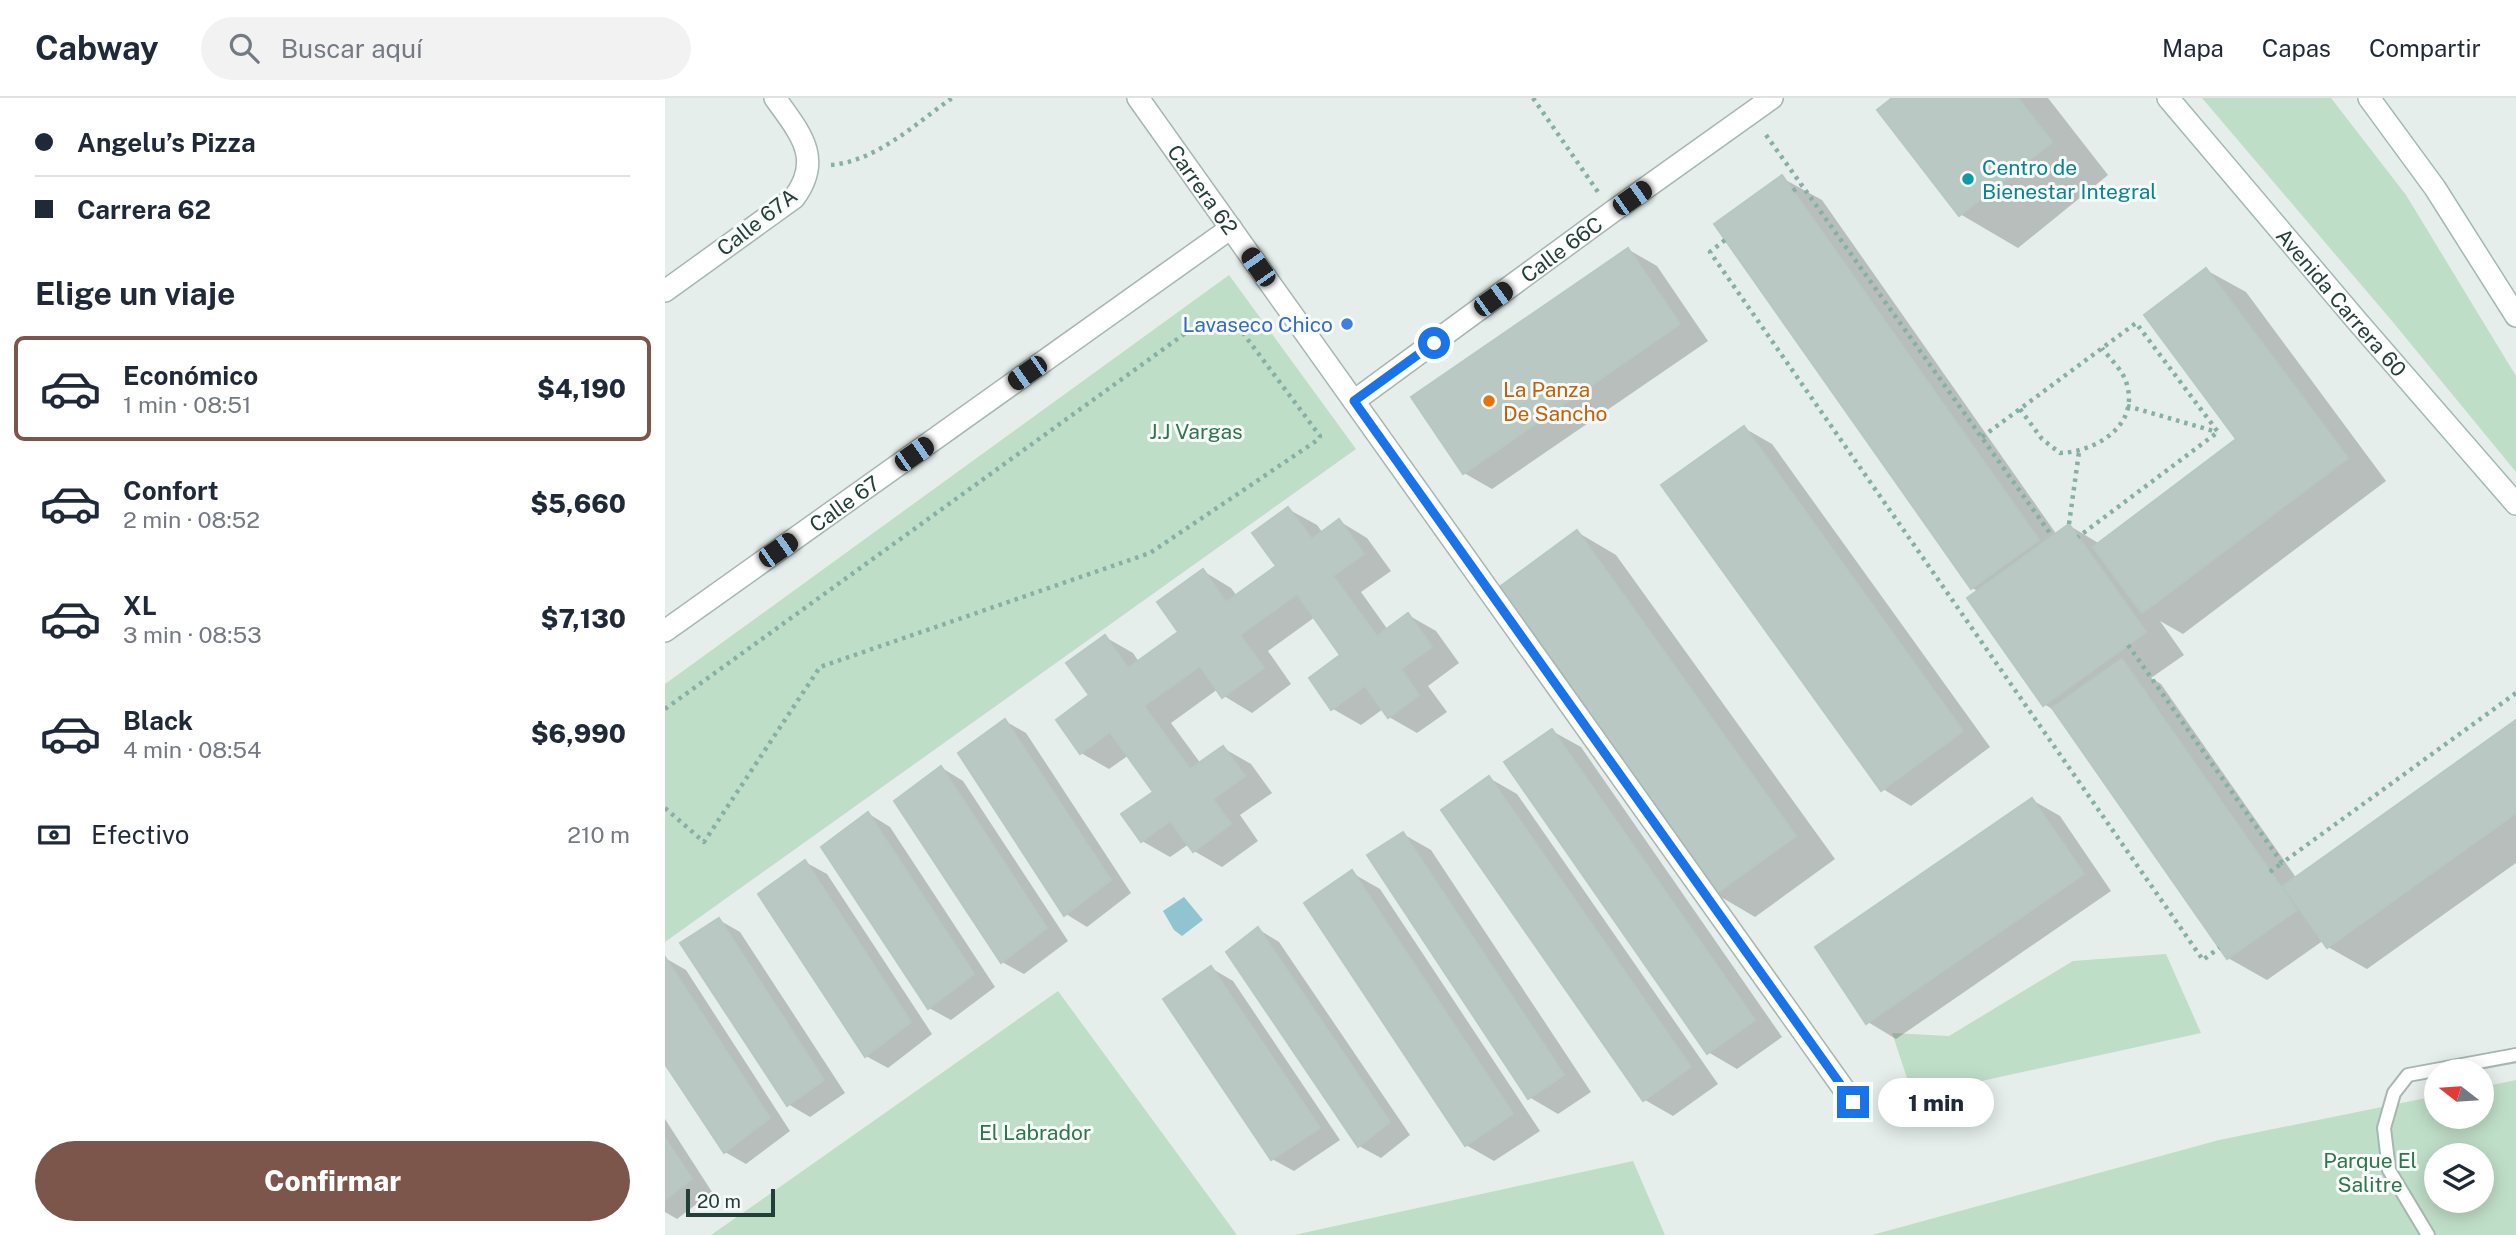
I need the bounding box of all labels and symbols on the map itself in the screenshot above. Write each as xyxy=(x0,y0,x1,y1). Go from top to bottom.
street label: Carrera 62 xyxy=(1163,139,1243,239)
place label: Centro de Bienestar Integral xyxy=(1982,155,2157,204)
marker: Centro de Bienestar Integral xyxy=(1960,171,1976,187)
car xyxy=(1609,177,1656,219)
street label: Calle 67A xyxy=(712,183,802,261)
street label: Calle 66C xyxy=(1516,211,1607,287)
street label: Avenida Carrera 60 xyxy=(2271,223,2412,381)
car xyxy=(1238,244,1279,290)
car xyxy=(1470,278,1517,320)
place label: Lavaseco Chico xyxy=(1182,312,1333,337)
marker: Lavaseco Chico xyxy=(1339,316,1355,332)
route start xyxy=(1418,327,1450,359)
car xyxy=(1004,352,1051,394)
place label: La Panza De Sancho xyxy=(1503,377,1607,426)
marker: La Panza De Sancho xyxy=(1481,393,1497,409)
park label: J.J Vargas xyxy=(1149,419,1243,444)
car xyxy=(891,433,938,475)
street label: Calle 67 xyxy=(804,470,884,537)
car xyxy=(755,529,802,571)
north arrow xyxy=(2424,1059,2494,1129)
callout: 1 min xyxy=(1877,1077,1993,1126)
route end xyxy=(1837,1086,1869,1118)
park label: El Labrador xyxy=(979,1120,1091,1145)
park label: Parque El Salitre xyxy=(2323,1148,2417,1197)
scale bar xyxy=(686,1186,775,1218)

